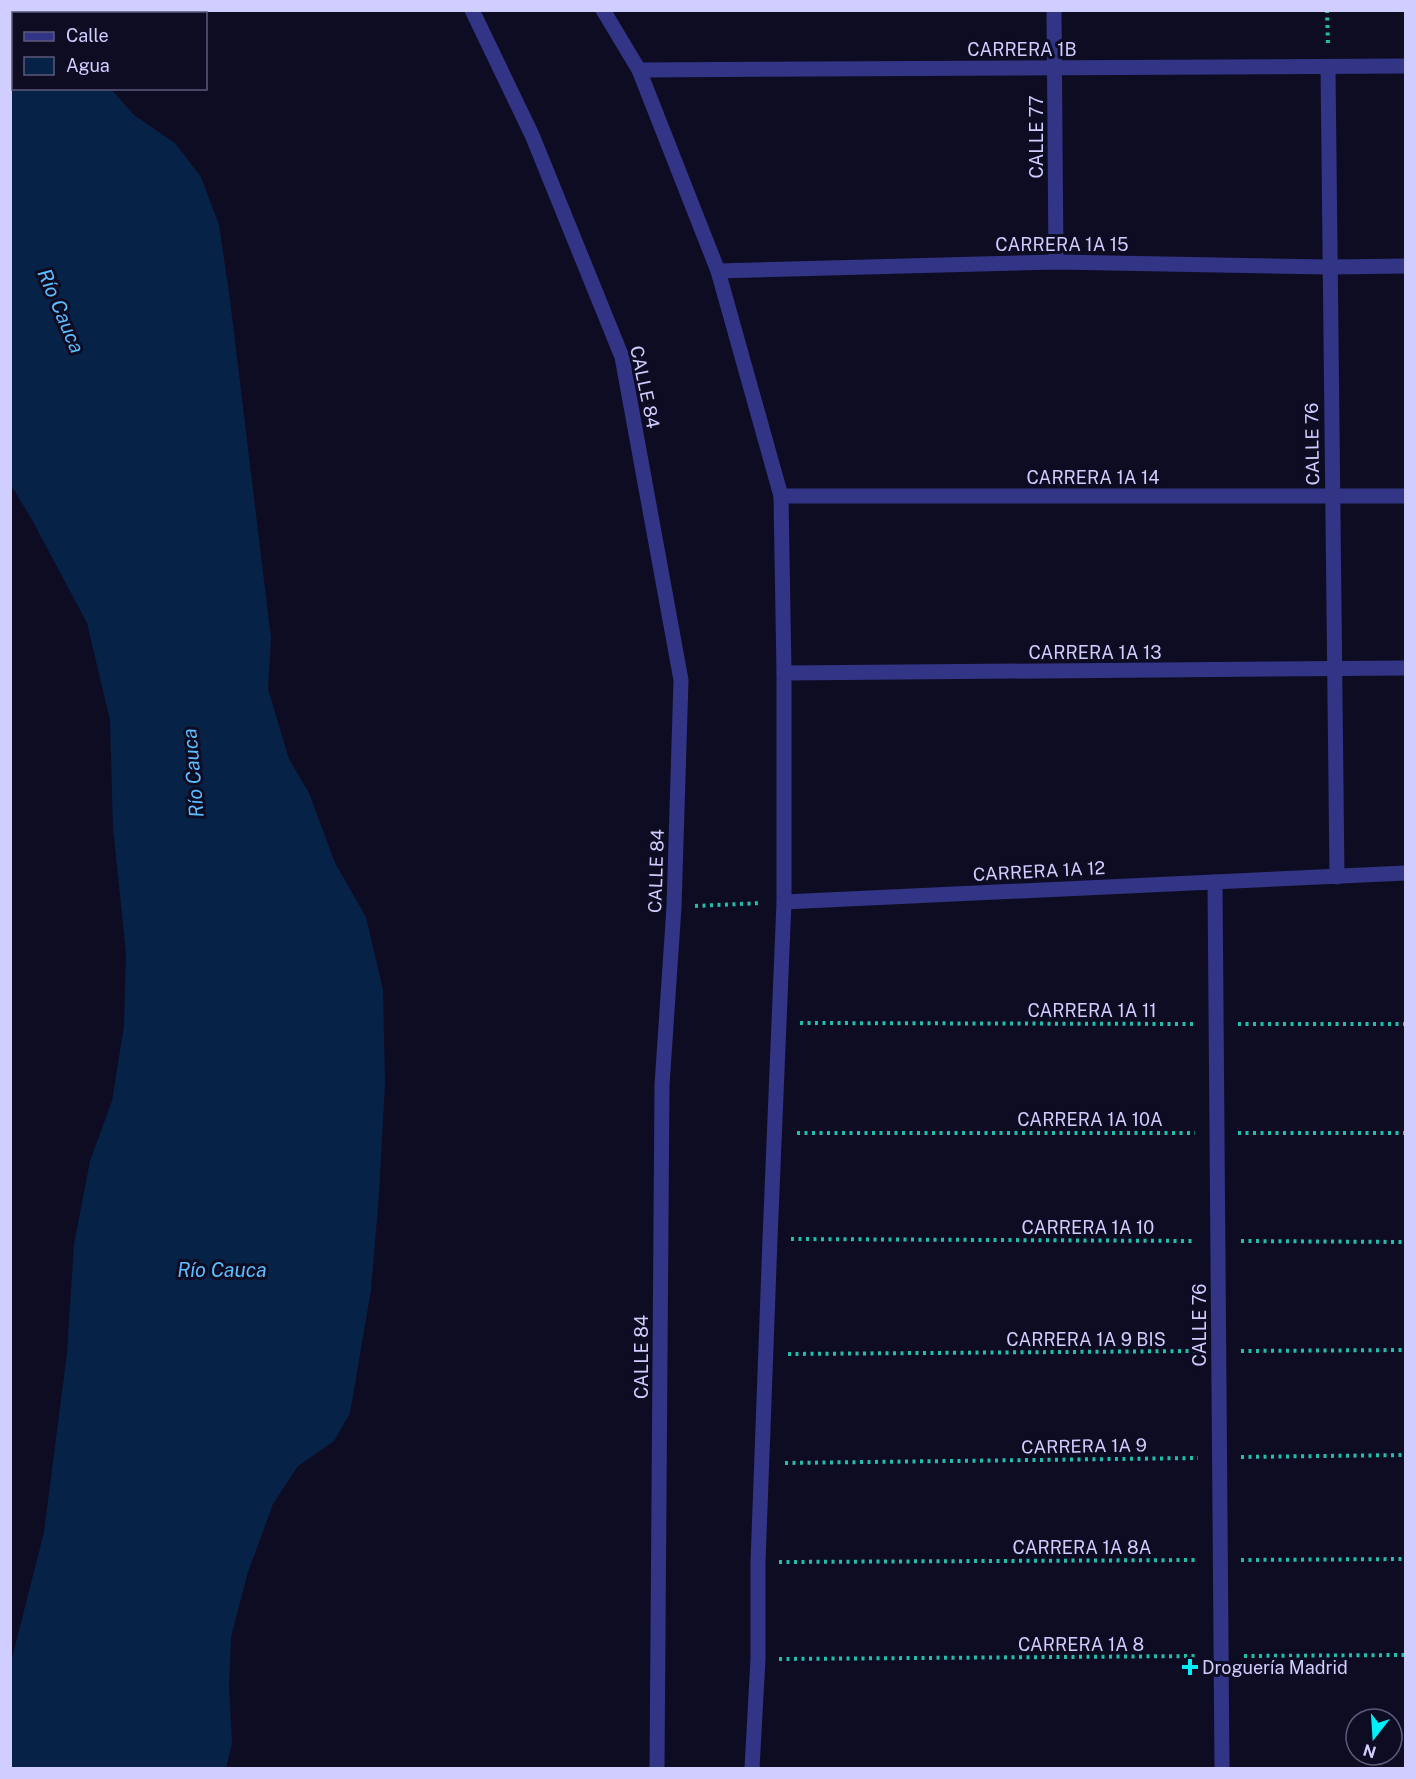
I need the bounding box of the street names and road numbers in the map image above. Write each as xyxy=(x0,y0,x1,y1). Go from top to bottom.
street label: CARRERA 1B xyxy=(967,39,1077,60)
street label: CALLE 77 xyxy=(1026,95,1047,179)
street label: CARRERA 1A 15 xyxy=(995,234,1129,255)
street label: CALLE 84 xyxy=(626,344,664,430)
street label: CALLE 76 xyxy=(1301,402,1323,486)
street label: CARRERA 1A 14 xyxy=(1026,467,1160,488)
street label: CARRERA 1A 13 xyxy=(1028,642,1162,663)
street label: CALLE 84 xyxy=(644,829,668,913)
street label: CARRERA 1A 12 xyxy=(972,857,1106,885)
street label: CARRERA 1A 11 xyxy=(1027,1000,1157,1021)
street label: CARRERA 1A 10A xyxy=(1017,1109,1163,1130)
street label: CARRERA 1A 10 xyxy=(1022,1217,1154,1238)
street label: CALLE 76 xyxy=(1189,1284,1210,1366)
street label: CALLE 84 xyxy=(631,1315,652,1399)
street label: CARRERA 1A 9 BIS xyxy=(1006,1329,1166,1350)
street label: CARRERA 1A 9 xyxy=(1021,1434,1147,1458)
street label: CARRERA 1A 8A xyxy=(1013,1537,1152,1558)
street label: CARRERA 1A 8 xyxy=(1018,1634,1144,1655)

